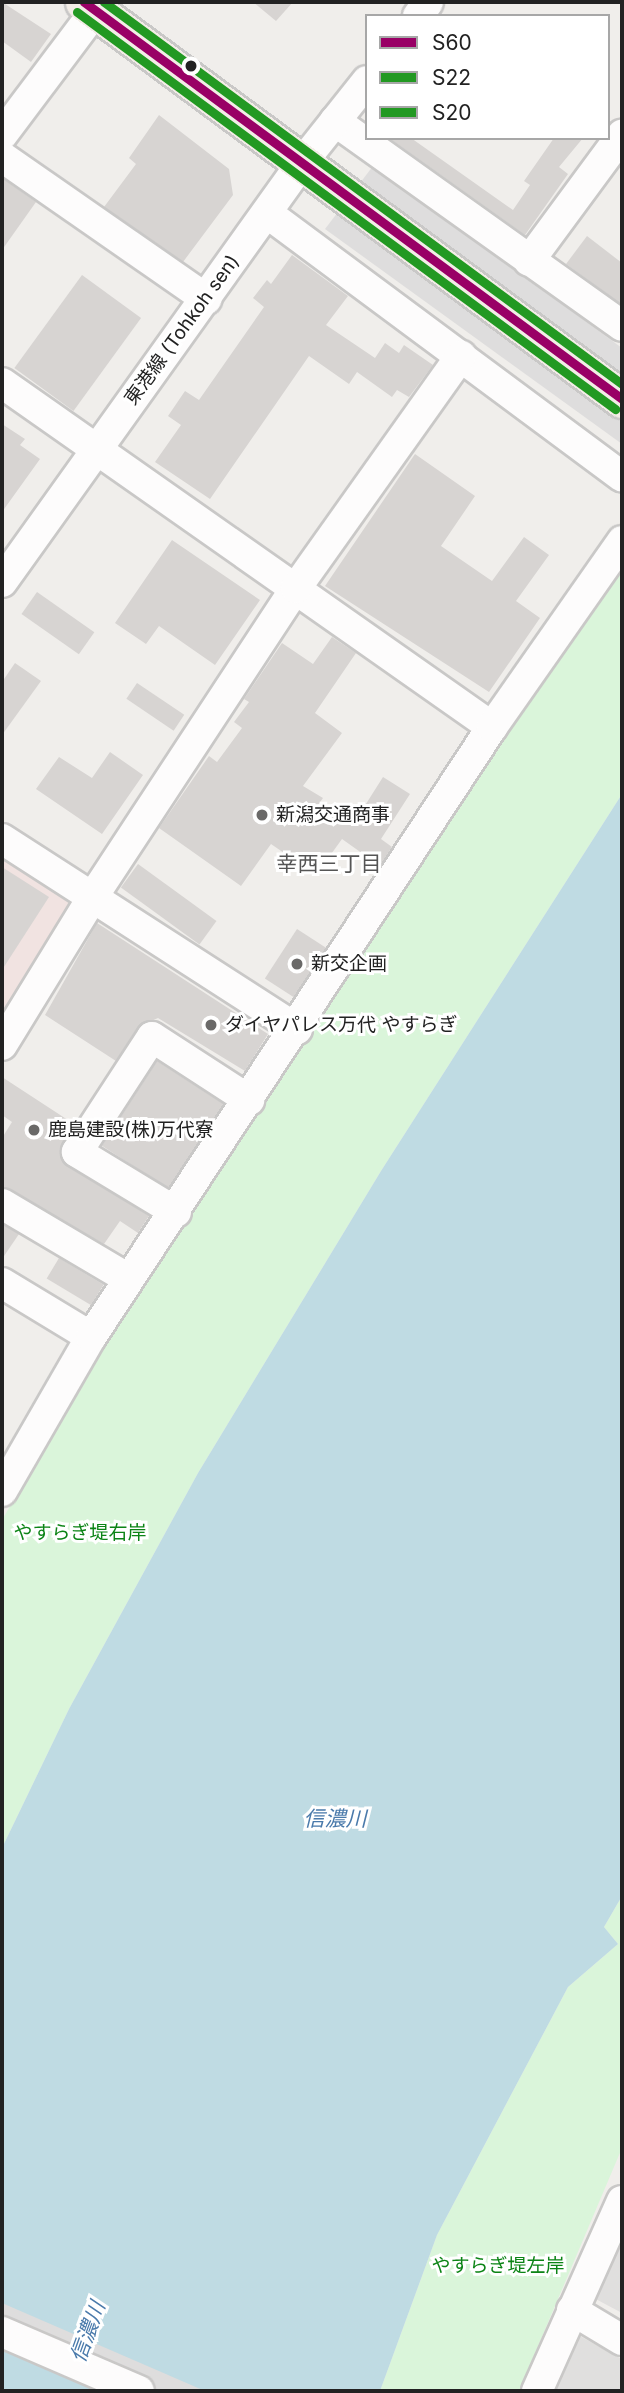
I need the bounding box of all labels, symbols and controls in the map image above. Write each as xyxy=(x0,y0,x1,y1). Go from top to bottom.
legend xyxy=(365,14,610,140)
text: S60 xyxy=(432,30,472,55)
unlabelled marker xyxy=(184,59,198,73)
text: S22 xyxy=(432,65,471,90)
text: S20 xyxy=(432,100,472,125)
street label: 東港線 (Tohkoh sen) xyxy=(120,251,244,409)
place label: 新潟交通商事 xyxy=(276,804,390,826)
marker: 新潟交通商事 xyxy=(254,807,270,823)
district label: 幸西三丁目 xyxy=(277,851,381,877)
place label: 新交企画 xyxy=(311,953,387,975)
marker: 新交企画 xyxy=(289,956,305,972)
place label: ダイヤパレス万代 やすらぎ xyxy=(225,1014,458,1036)
marker: ダイヤパレス万代 やすらぎ xyxy=(203,1017,219,1033)
place label: 鹿島建設(株)万代寮 xyxy=(48,1119,214,1141)
marker: 鹿島建設(株)万代寮 xyxy=(26,1122,42,1138)
park label: やすらぎ堤右岸 xyxy=(14,1522,146,1544)
water label: 信濃川 xyxy=(304,1806,366,1832)
park label: やすらぎ堤左岸 xyxy=(432,2255,564,2277)
water label: 信濃川 xyxy=(65,2298,111,2366)

